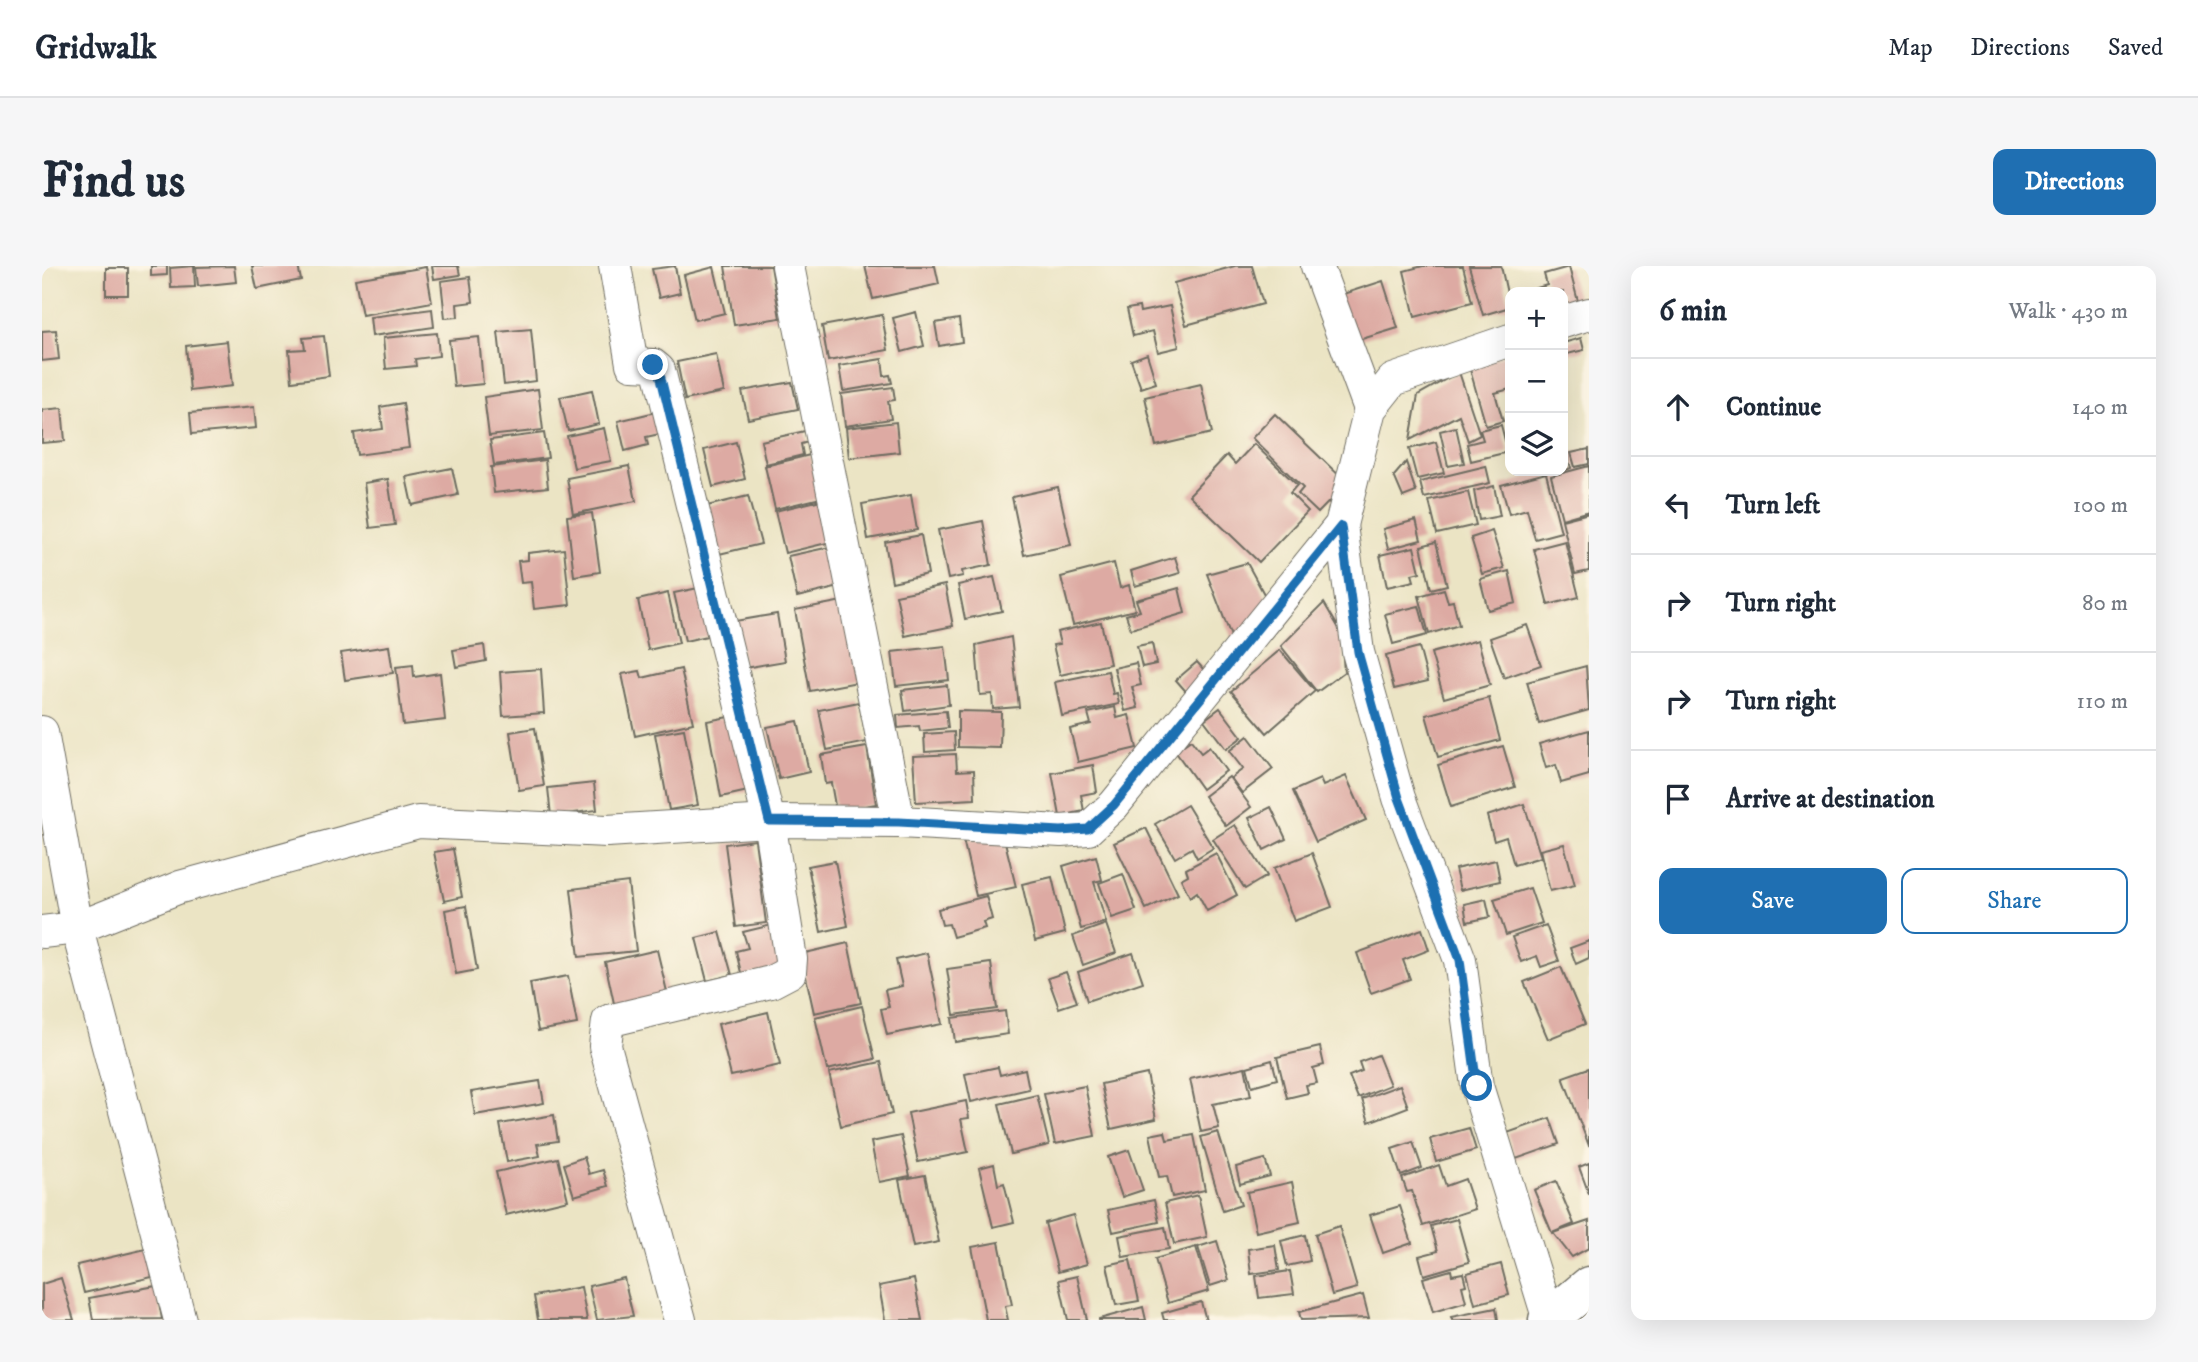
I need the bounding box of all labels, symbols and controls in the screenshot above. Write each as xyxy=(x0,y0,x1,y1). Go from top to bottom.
text: Gridwalk xyxy=(35,28,157,69)
text: Map xyxy=(1888,33,1933,63)
text: Directions xyxy=(1971,33,2070,63)
text: Saved xyxy=(2108,33,2163,63)
button: Directions xyxy=(1993,149,2156,215)
text: Find us xyxy=(42,151,185,213)
map controls xyxy=(1505,287,1568,476)
button: + xyxy=(1505,287,1568,350)
text: 6 min xyxy=(1659,293,1727,330)
text: Walk · 430 m xyxy=(2008,297,2128,326)
route end xyxy=(637,349,668,380)
button: − xyxy=(1505,350,1568,413)
icon: ahead xyxy=(1659,388,1697,426)
text: Continue xyxy=(1726,391,1821,424)
text: 140 m xyxy=(2072,393,2128,422)
button: layers xyxy=(1505,413,1568,476)
icon: left xyxy=(1659,486,1697,524)
text: Turn left xyxy=(1726,489,1820,522)
text: 100 m xyxy=(2073,491,2128,520)
icon: right xyxy=(1659,584,1697,622)
text: Turn right xyxy=(1726,587,1836,620)
text: 80 m xyxy=(2082,589,2128,618)
icon: right xyxy=(1659,682,1697,720)
text: Turn right xyxy=(1726,685,1836,718)
text: 110 m xyxy=(2077,687,2128,716)
icon: arrive xyxy=(1659,780,1697,818)
text: Arrive at destination xyxy=(1726,783,1935,816)
button: Save xyxy=(1659,868,1887,934)
button: Share xyxy=(1901,868,2128,934)
route start xyxy=(1461,1070,1492,1101)

